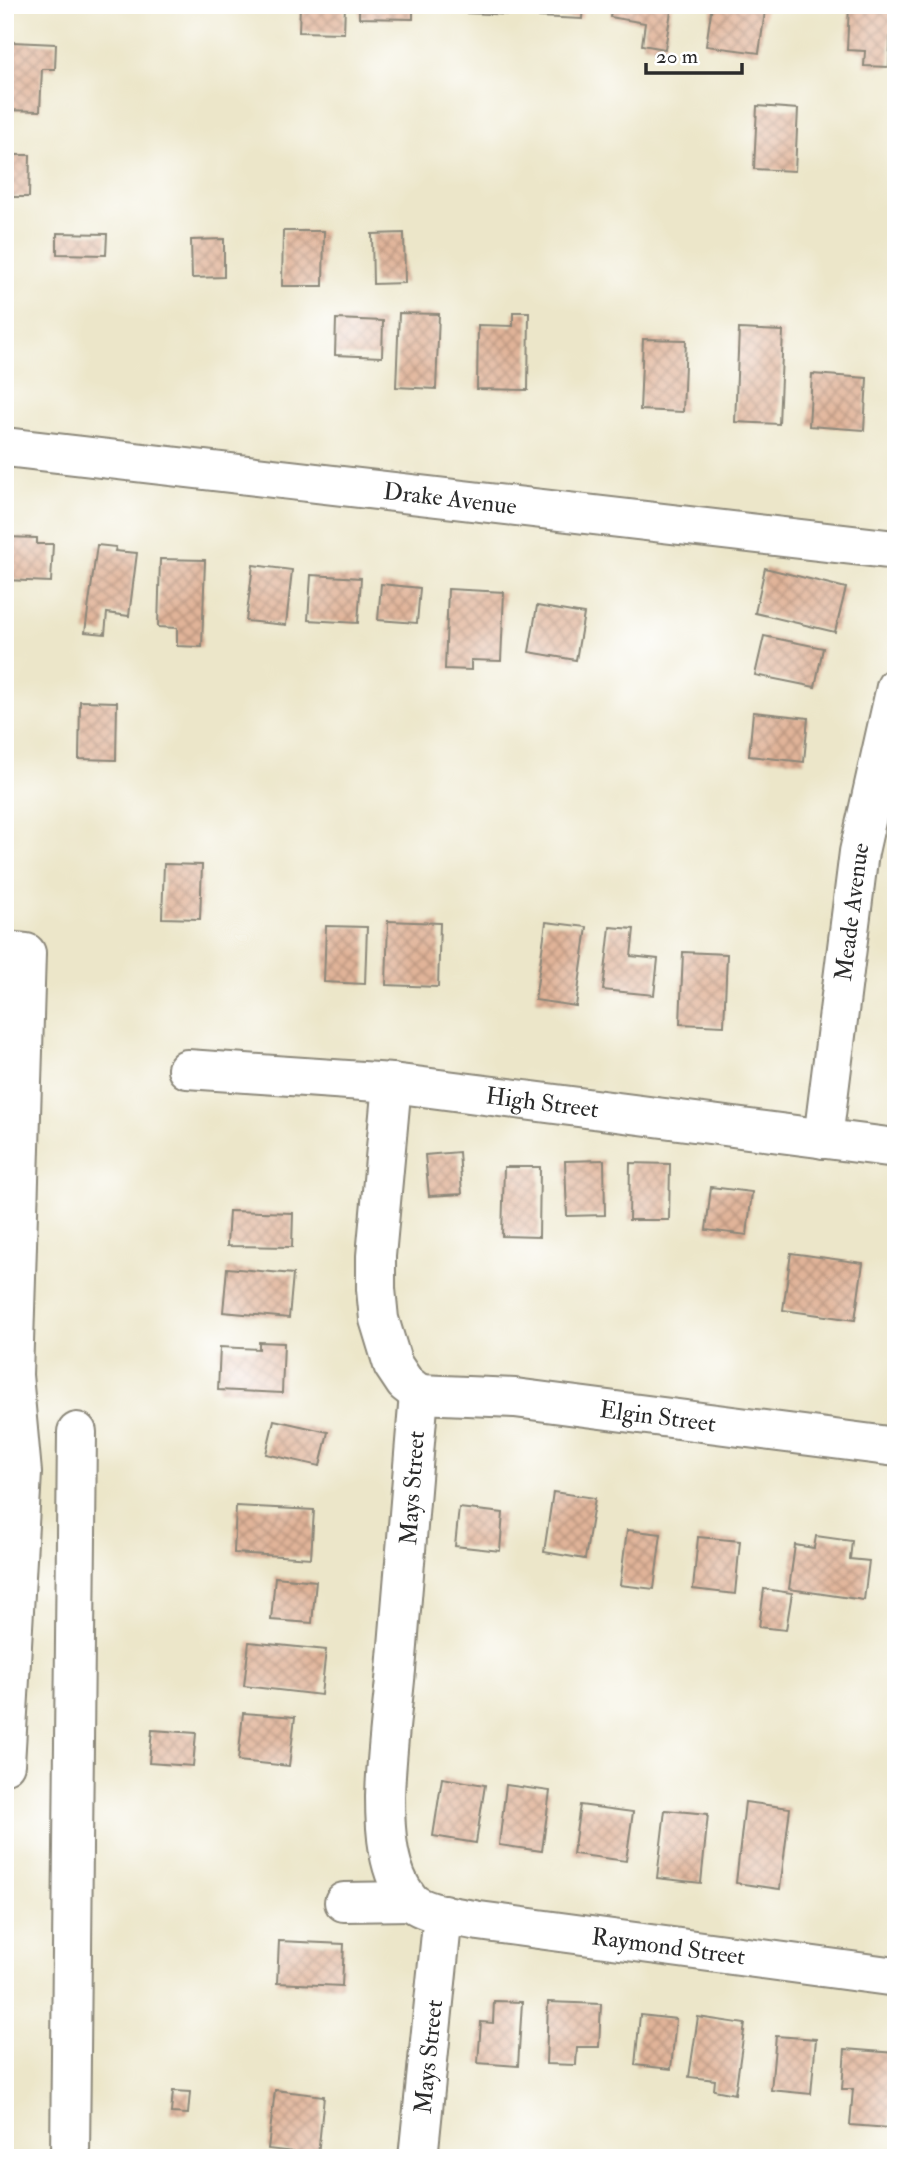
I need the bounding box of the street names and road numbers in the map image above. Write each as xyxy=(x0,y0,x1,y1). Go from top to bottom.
street label: Drake Avenue xyxy=(382,476,518,522)
street label: Meade Avenue xyxy=(828,840,877,983)
street label: High Street xyxy=(484,1080,601,1126)
street label: Elgin Street xyxy=(598,1394,718,1440)
street label: Mays Street xyxy=(393,1430,432,1546)
street label: Raymond Street xyxy=(590,1921,747,1973)
street label: Mays Street xyxy=(408,1998,450,2115)

